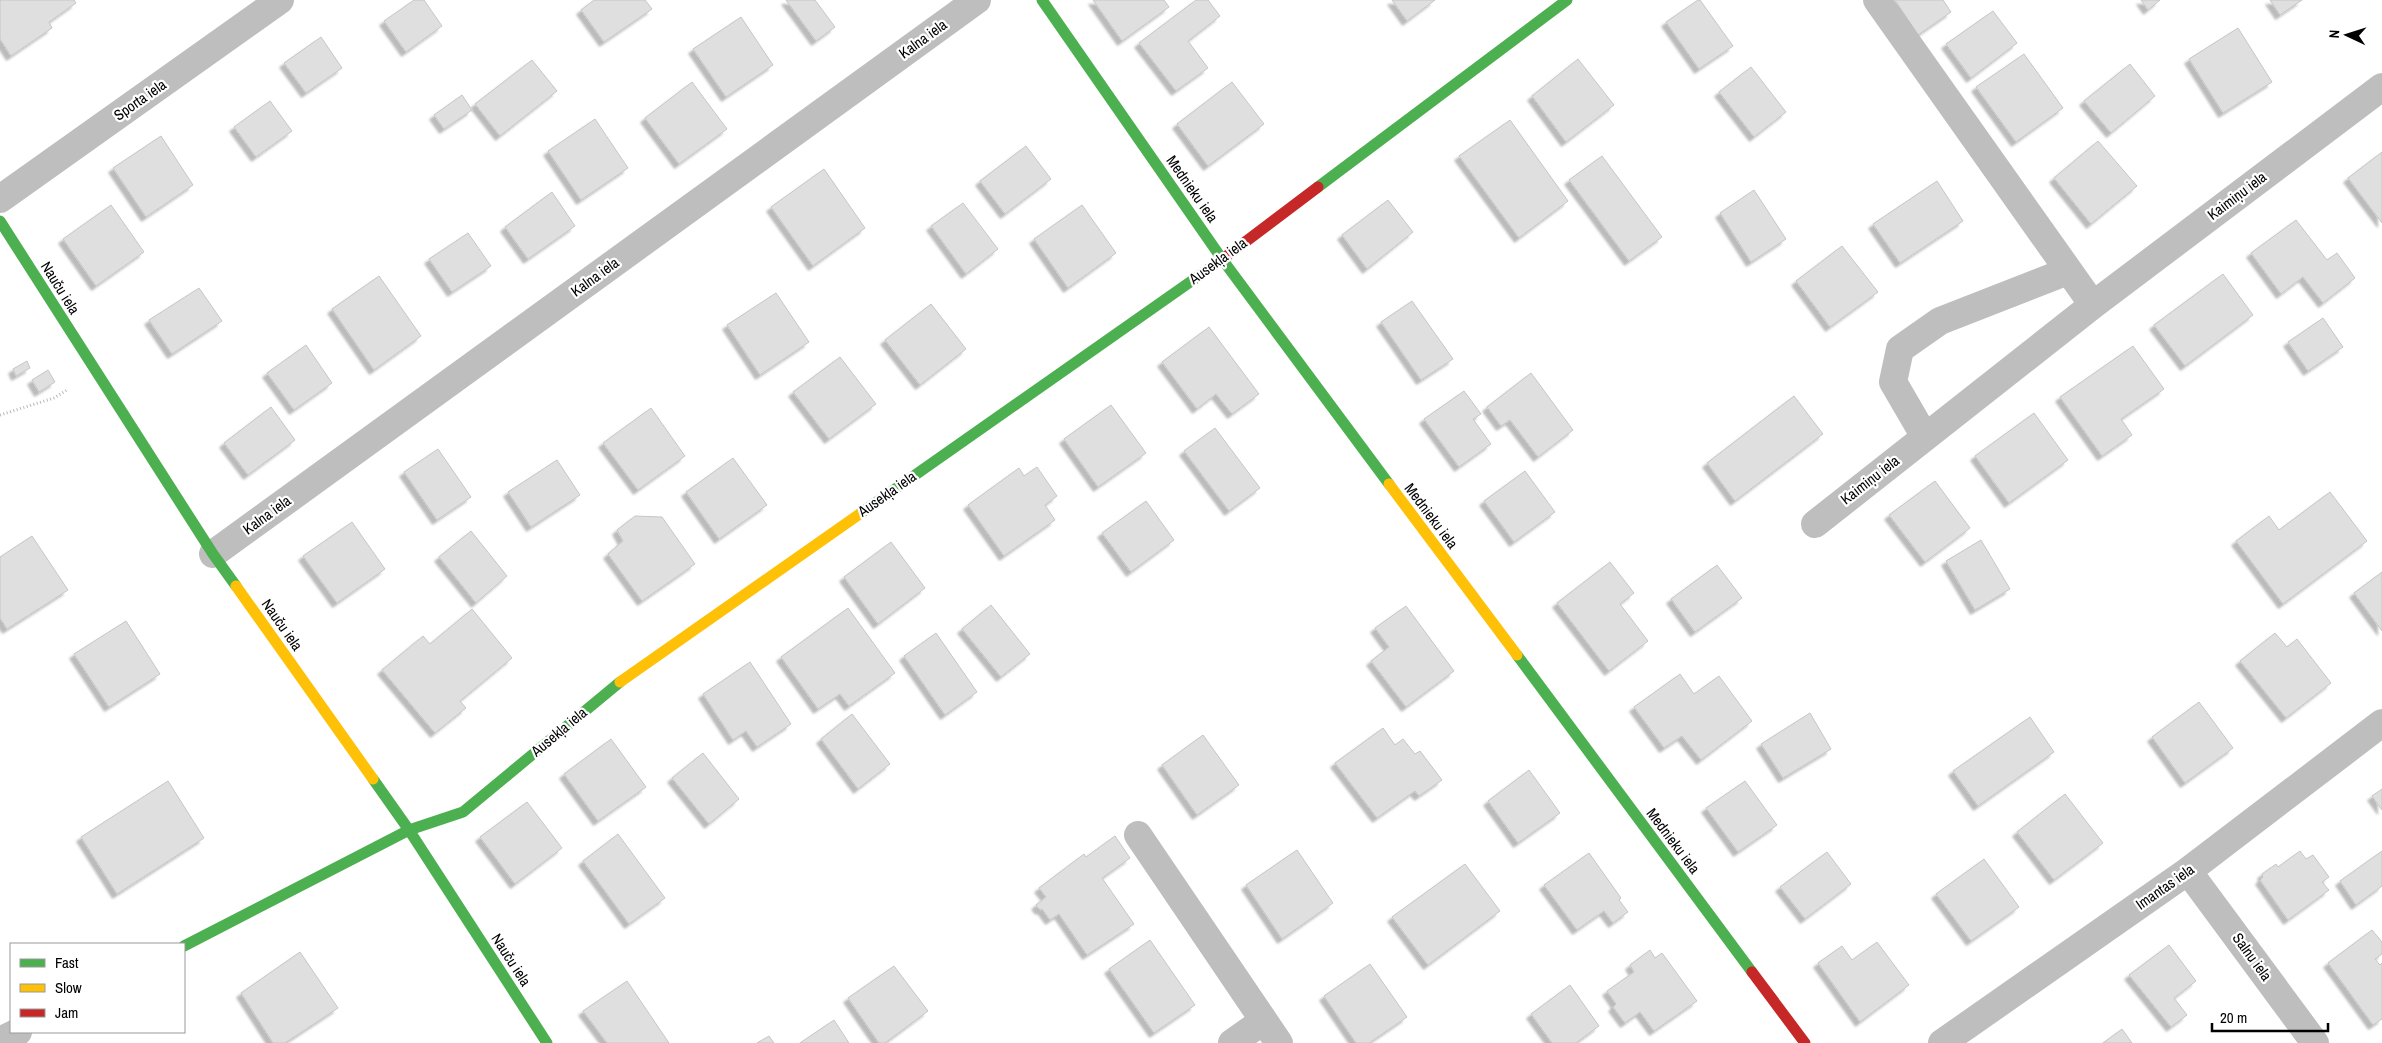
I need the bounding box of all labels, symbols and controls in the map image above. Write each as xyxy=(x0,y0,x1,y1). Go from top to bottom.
north arrow xyxy=(2322,10,2372,60)
street label: Kalna iela xyxy=(894,14,951,63)
text: N xyxy=(2325,29,2343,39)
street label: Sporta iela xyxy=(109,74,170,125)
street label: Mednieku iela xyxy=(1162,151,1223,227)
street label: Kaimiņu iela xyxy=(2203,166,2271,225)
street label: Ausekļa iela xyxy=(1184,232,1251,289)
street label: Kalna iela xyxy=(566,252,623,301)
street label: Nauču iela xyxy=(36,257,85,318)
street label: Kaimiņu iela xyxy=(1836,450,1903,509)
street label: Ausekļa iela xyxy=(852,466,920,522)
street label: Mednieku iela xyxy=(1400,479,1463,553)
street label: Kalna iela xyxy=(238,490,295,539)
street label: Nauču iela xyxy=(257,595,308,655)
street label: Ausekļa iela xyxy=(525,702,591,762)
street label: Mednieku iela xyxy=(1642,804,1705,878)
street label: Imantas iela xyxy=(2131,859,2198,914)
street label: Salnu iela xyxy=(2228,928,2277,985)
street label: Nauču iela xyxy=(487,929,536,990)
legend xyxy=(10,943,185,1033)
text: Fast xyxy=(55,952,79,973)
text: Slow xyxy=(55,977,82,998)
scale bar xyxy=(2212,1000,2328,1032)
text: Jam xyxy=(55,1002,78,1023)
text: 20 m xyxy=(2220,1007,2247,1028)

